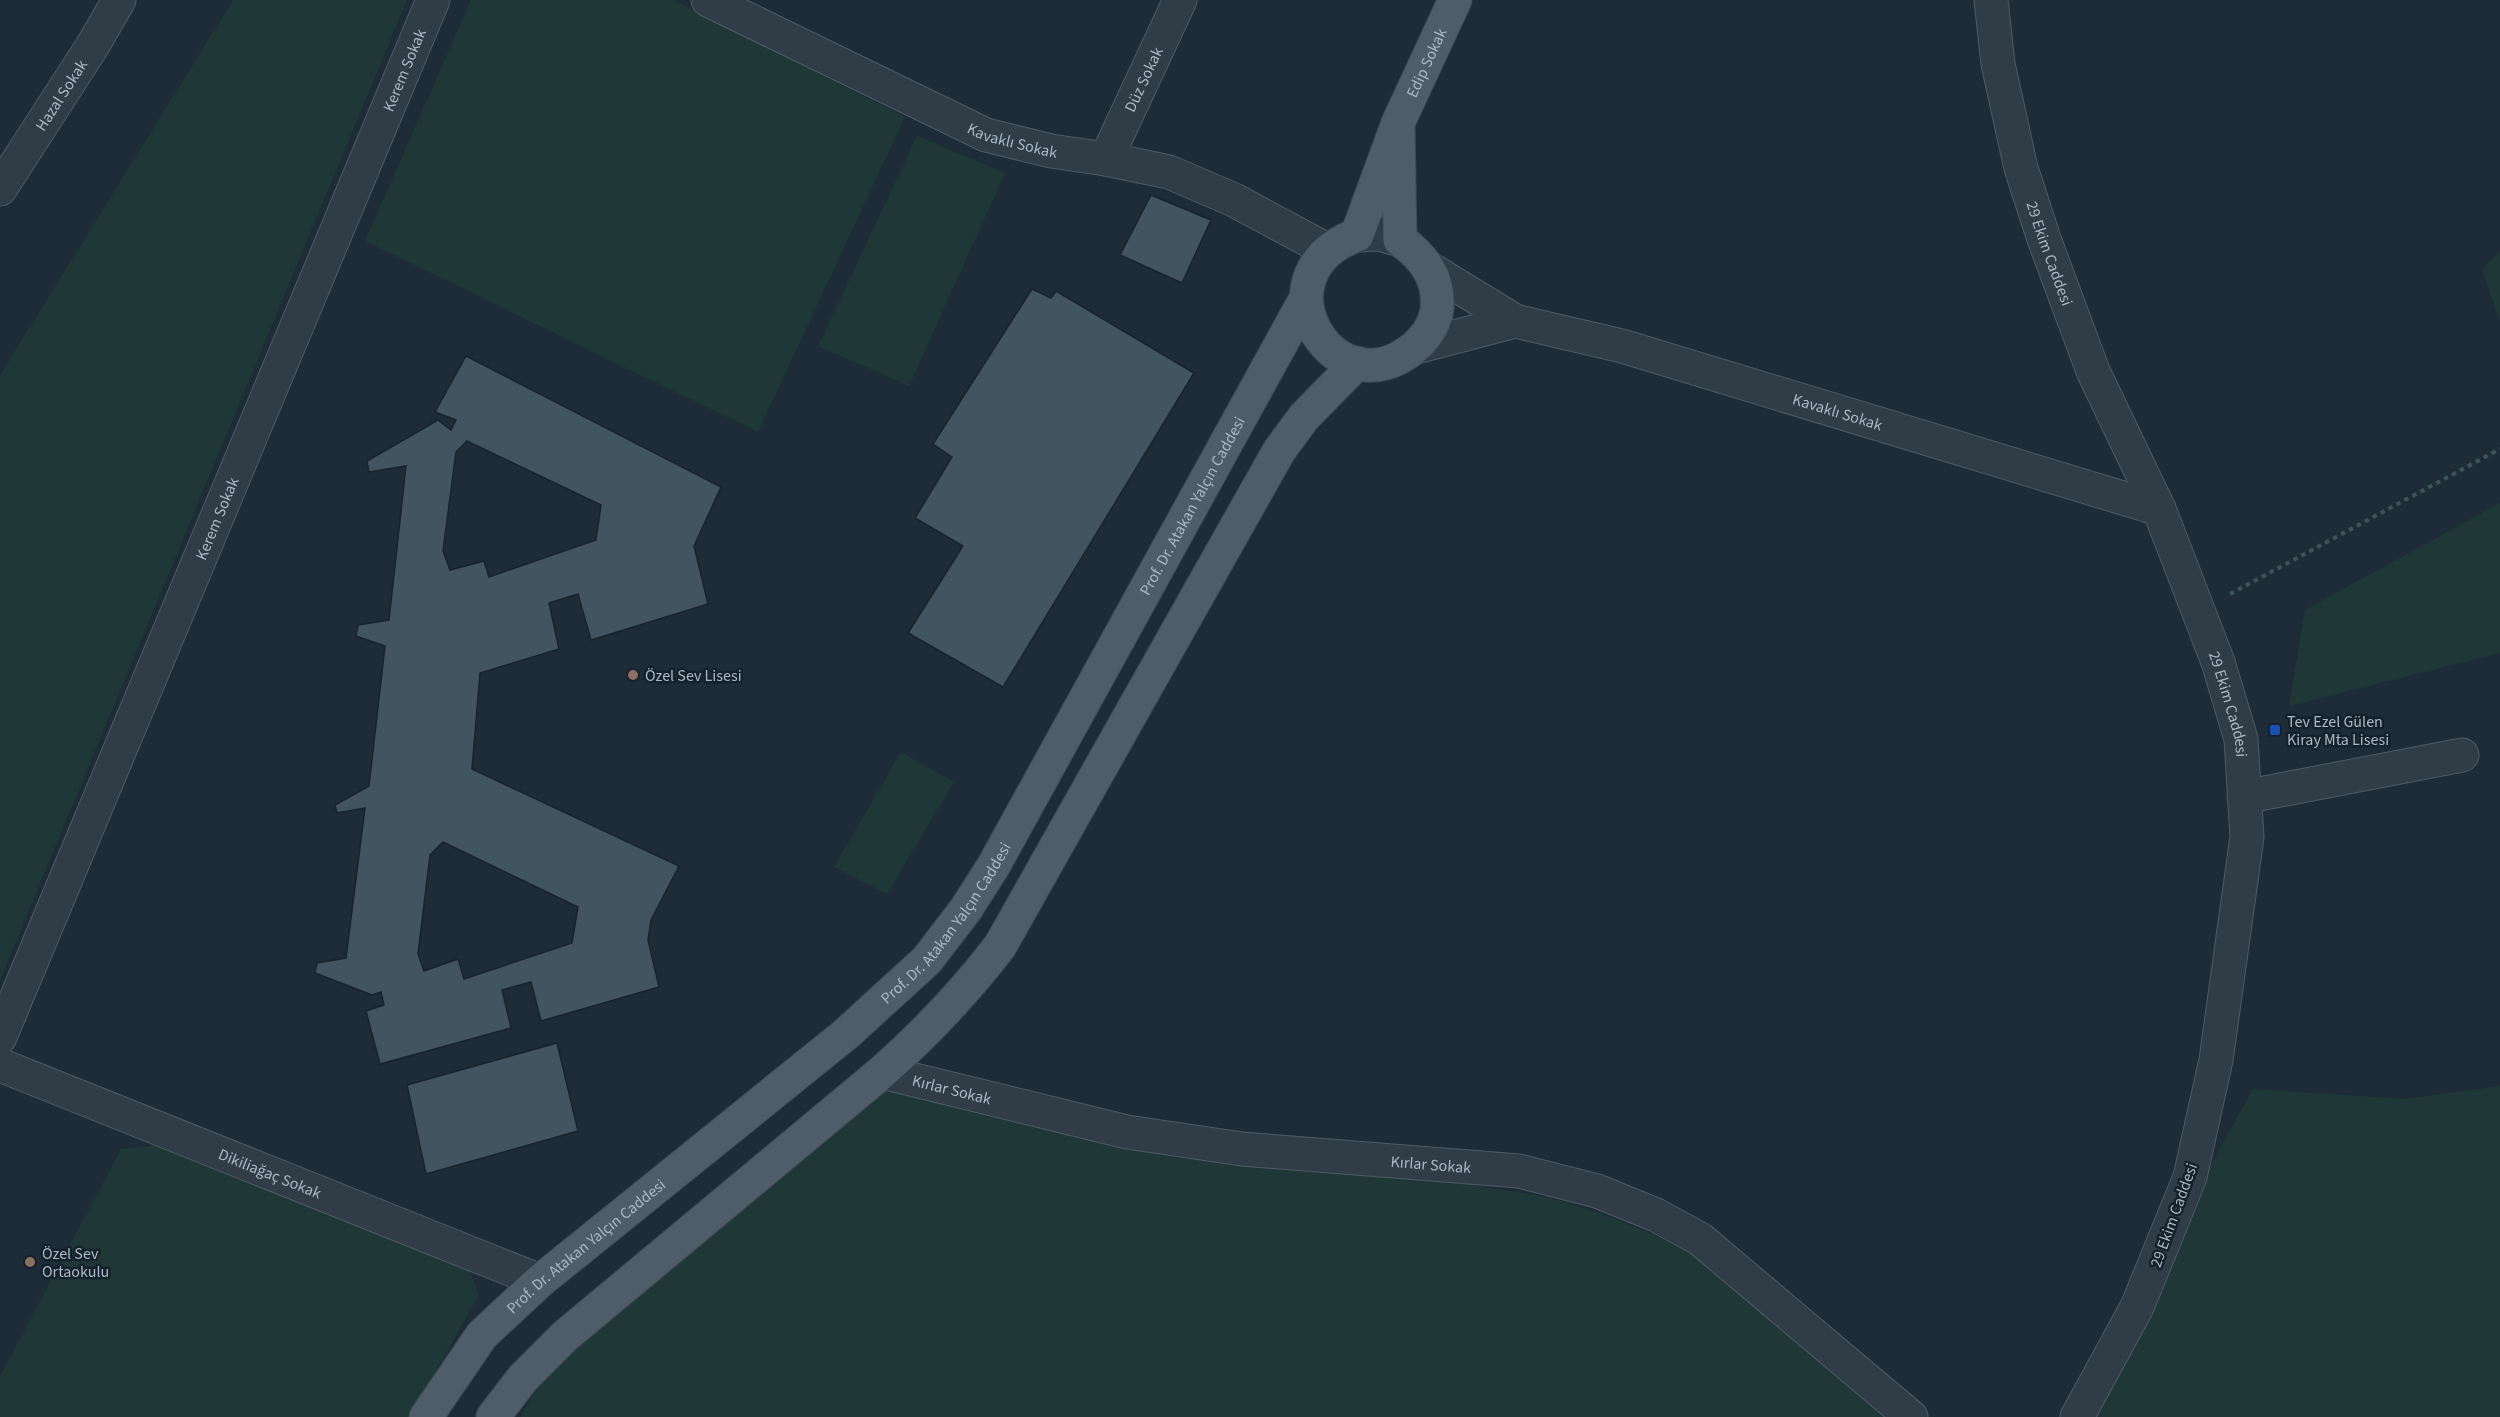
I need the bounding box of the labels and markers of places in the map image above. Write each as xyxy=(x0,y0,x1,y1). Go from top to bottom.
place label: Özel Sev Lisesi xyxy=(645,665,742,687)
marker: Özel Sev Lisesi xyxy=(626,668,640,682)
place label: Tev Ezel Gülen Kiray Mta Lisesi xyxy=(2287,711,2389,751)
marker: Tev Ezel Gülen Kiray Mta Lisesi xyxy=(2268,723,2282,737)
place label: Özel Sev Ortaokulu xyxy=(42,1243,109,1283)
marker: Özel Sev Ortaokulu xyxy=(23,1255,37,1269)

